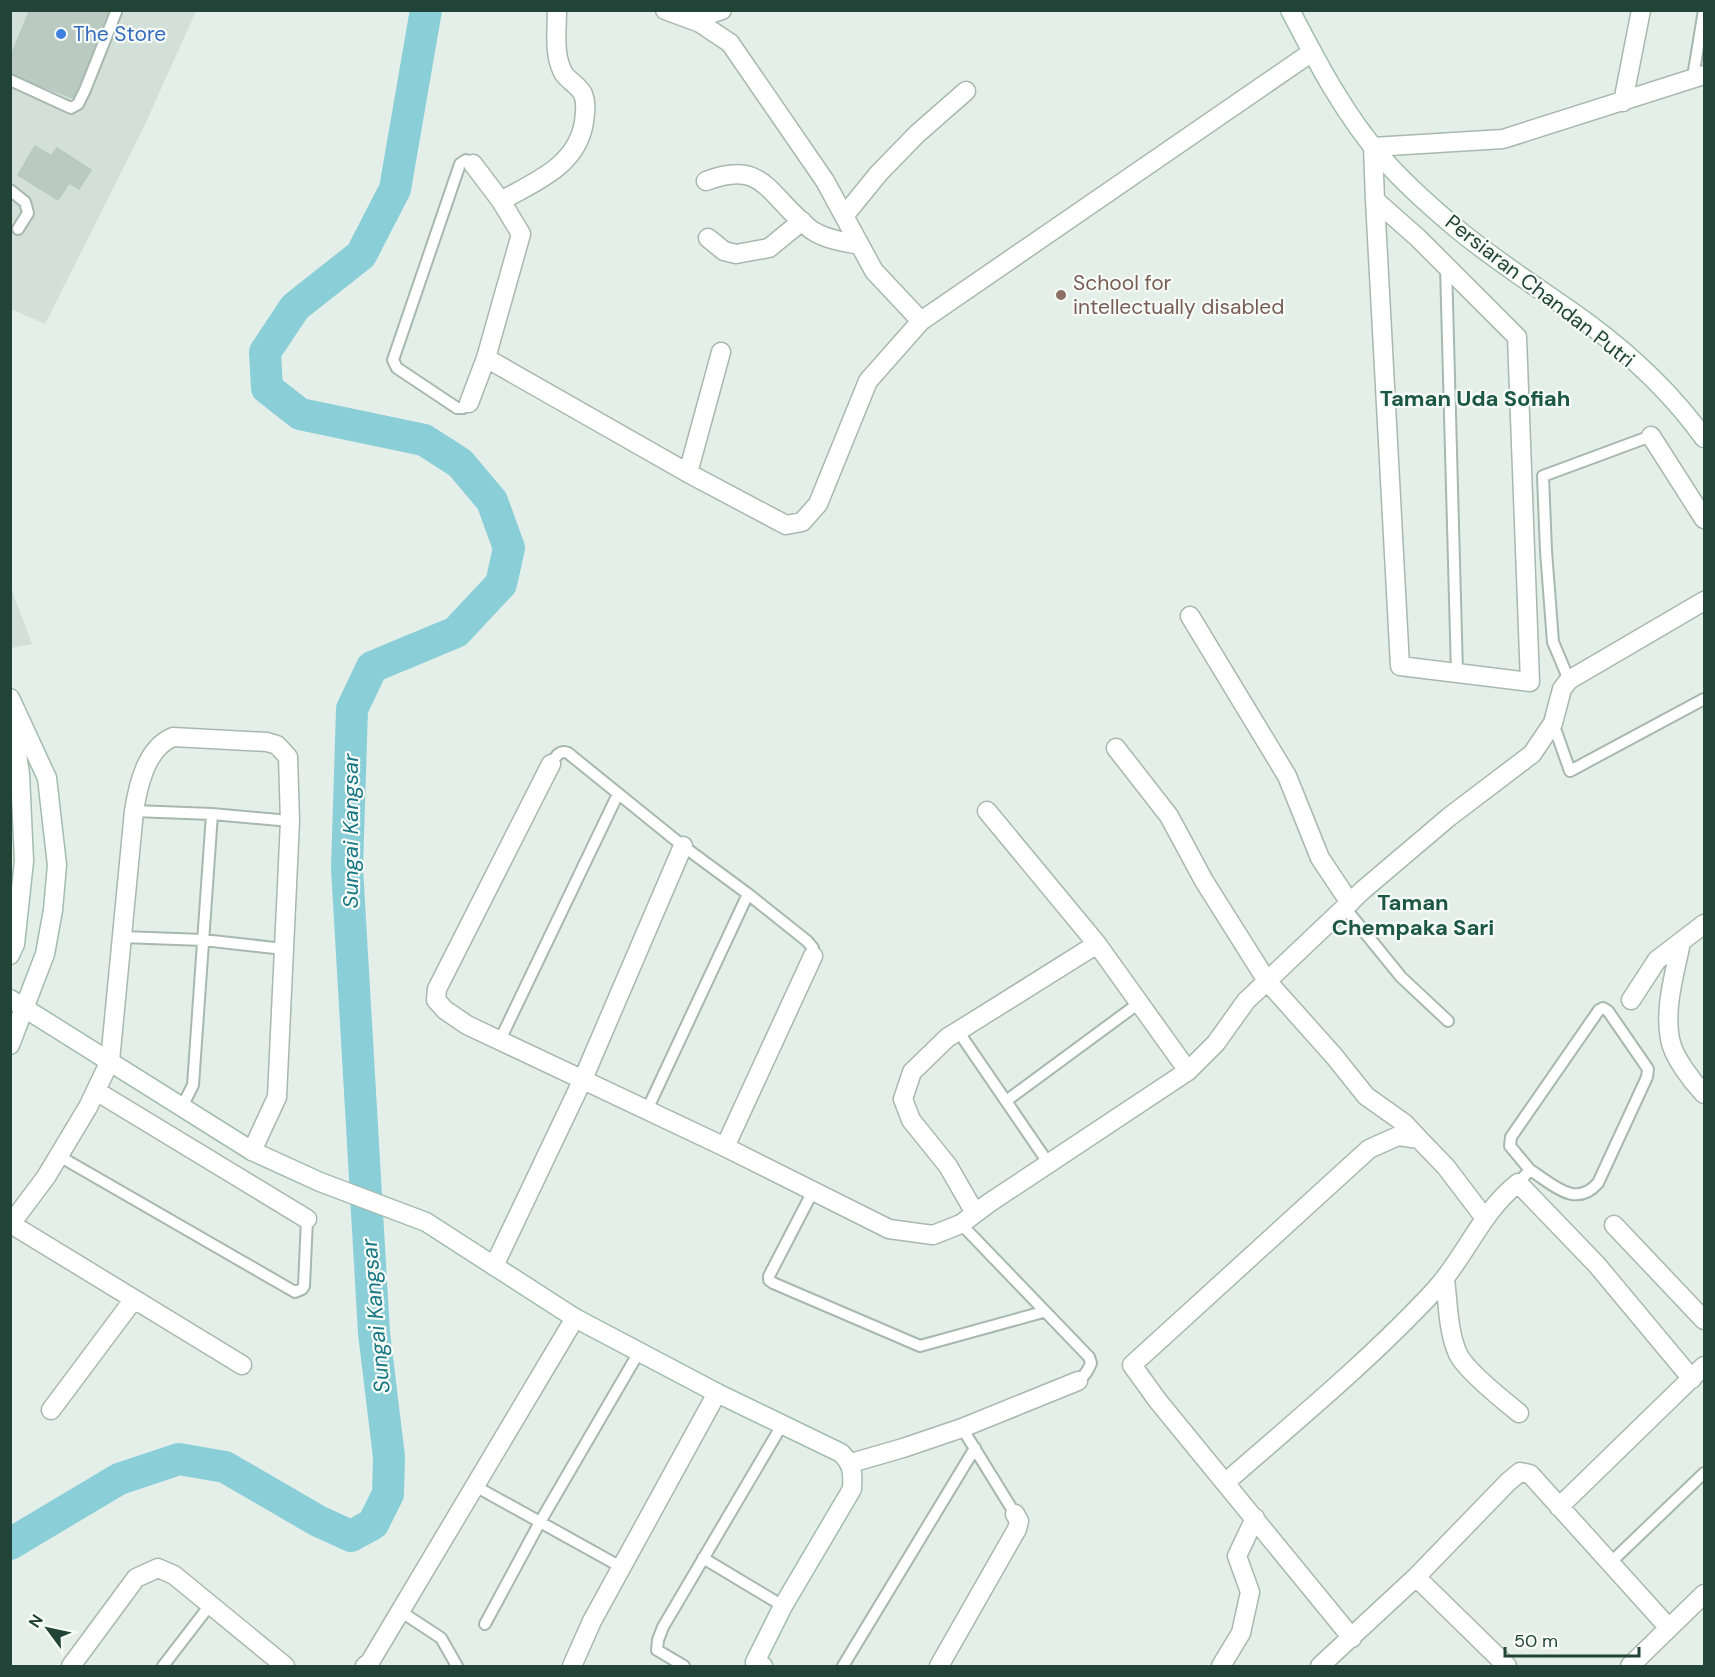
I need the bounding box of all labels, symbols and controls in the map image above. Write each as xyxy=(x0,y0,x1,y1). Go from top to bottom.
place label: The Store xyxy=(73,20,166,48)
marker: The Store xyxy=(54,27,68,41)
street label: Persiaran Chandan Putri xyxy=(1439,208,1641,374)
place label: School for intellectually disabled xyxy=(1073,269,1284,321)
marker: School for intellectually disabled xyxy=(1054,288,1068,302)
district label: Taman Uda Sofiah xyxy=(1380,384,1570,413)
water label: Sungai Kangsar xyxy=(336,753,365,908)
district label: Taman Chempaka Sari xyxy=(1332,888,1494,942)
water label: Sungai Kangsar xyxy=(354,1237,397,1394)
north arrow xyxy=(18,1599,78,1659)
text: N xyxy=(24,1610,48,1632)
scale bar xyxy=(1505,1620,1638,1658)
text: 50 m xyxy=(1514,1629,1558,1653)

